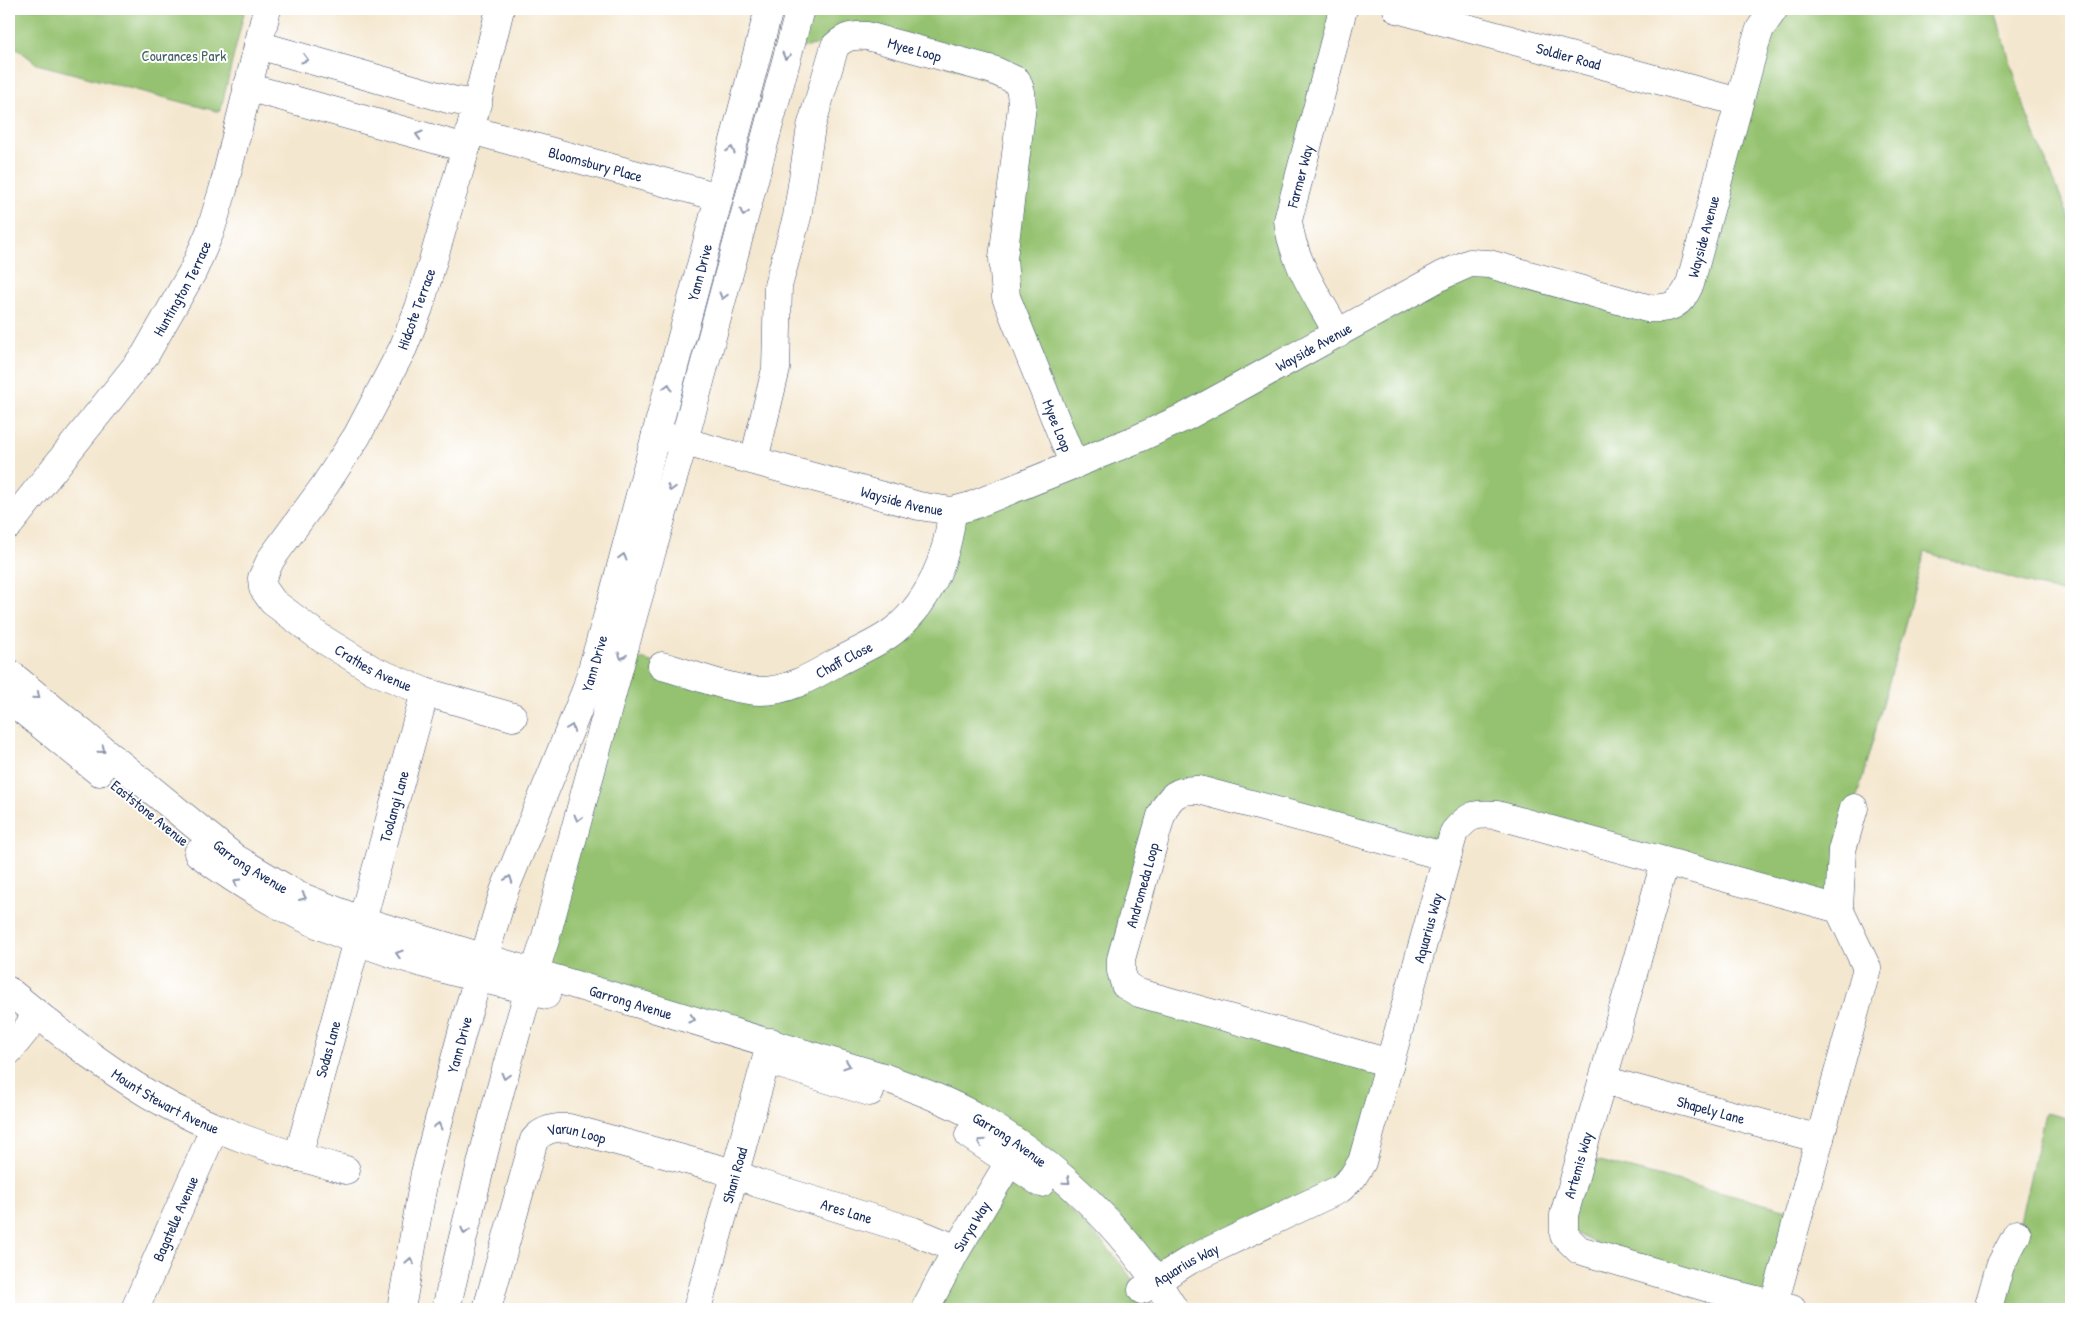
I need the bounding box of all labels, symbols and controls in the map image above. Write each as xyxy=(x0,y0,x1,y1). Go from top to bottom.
street label: Myee Loop xyxy=(886,32,944,66)
street label: Soldier Road xyxy=(1534,37,1603,75)
park label: Courances Park xyxy=(142,45,226,66)
one-way arrow xyxy=(781,51,792,60)
one-way arrow xyxy=(301,53,309,63)
one-way arrow xyxy=(415,130,424,141)
street label: Bloomsbury Place xyxy=(546,141,645,186)
street label: Farmer Way xyxy=(1281,142,1318,211)
one-way arrow xyxy=(726,146,736,154)
street label: Wayside Avenue xyxy=(1682,193,1724,280)
one-way arrow xyxy=(740,208,750,216)
street label: Huntington Terrace xyxy=(148,237,216,340)
street label: Yann Drive xyxy=(682,241,717,303)
street label: Hidcote Terrace xyxy=(392,265,440,352)
one-way arrow xyxy=(718,291,728,299)
street label: Wayside Avenue xyxy=(1271,317,1355,376)
one-way arrow xyxy=(662,383,673,392)
street label: Myee Loop xyxy=(1038,396,1078,455)
street label: Wayside Avenue xyxy=(859,480,945,520)
one-way arrow xyxy=(666,483,676,492)
one-way arrow xyxy=(617,553,628,561)
street label: Yann Drive xyxy=(576,632,612,694)
street label: Chaff Close xyxy=(811,636,876,683)
street label: Crathes Avenue xyxy=(331,638,415,696)
one-way arrow xyxy=(618,651,628,659)
one-way arrow xyxy=(31,691,40,700)
one-way arrow xyxy=(565,725,575,733)
one-way arrow xyxy=(97,744,106,753)
street label: Toolangi Lane xyxy=(374,768,413,845)
street label: Eaststone Avenue xyxy=(107,775,193,851)
one-way arrow xyxy=(573,814,584,823)
street label: Garrong Avenue xyxy=(209,834,293,898)
street label: Andromeda Loop xyxy=(1120,840,1164,930)
one-way arrow xyxy=(503,875,513,884)
one-way arrow xyxy=(233,878,242,888)
street label: Aquarius Way xyxy=(1408,890,1447,965)
one-way arrow xyxy=(298,891,307,902)
one-way arrow xyxy=(396,950,404,960)
street label: Garrong Avenue xyxy=(587,979,675,1024)
one-way arrow xyxy=(687,1013,695,1023)
street label: Yann Drive xyxy=(441,1014,477,1075)
street label: Sodas Lane xyxy=(310,1018,345,1080)
one-way arrow xyxy=(843,1059,851,1069)
street label: Mount Stewart Avenue xyxy=(108,1063,223,1139)
one-way arrow xyxy=(500,1071,511,1080)
street label: Shapely Lane xyxy=(1675,1090,1747,1129)
street label: Garrong Avenue xyxy=(969,1106,1052,1172)
street label: Varun Loop xyxy=(544,1117,609,1148)
one-way arrow xyxy=(432,1122,442,1130)
street label: Artemis Way xyxy=(1558,1129,1598,1201)
one-way arrow xyxy=(978,1139,987,1148)
street label: Shani Road xyxy=(716,1144,752,1205)
street label: Bagatelle Avenue xyxy=(147,1172,203,1264)
one-way arrow xyxy=(1061,1175,1070,1184)
street label: Ares Lane xyxy=(819,1193,875,1228)
street label: Surya Way xyxy=(948,1197,994,1255)
one-way arrow xyxy=(460,1226,471,1235)
street label: Aquarius Way xyxy=(1149,1237,1222,1291)
one-way arrow xyxy=(404,1257,414,1266)

